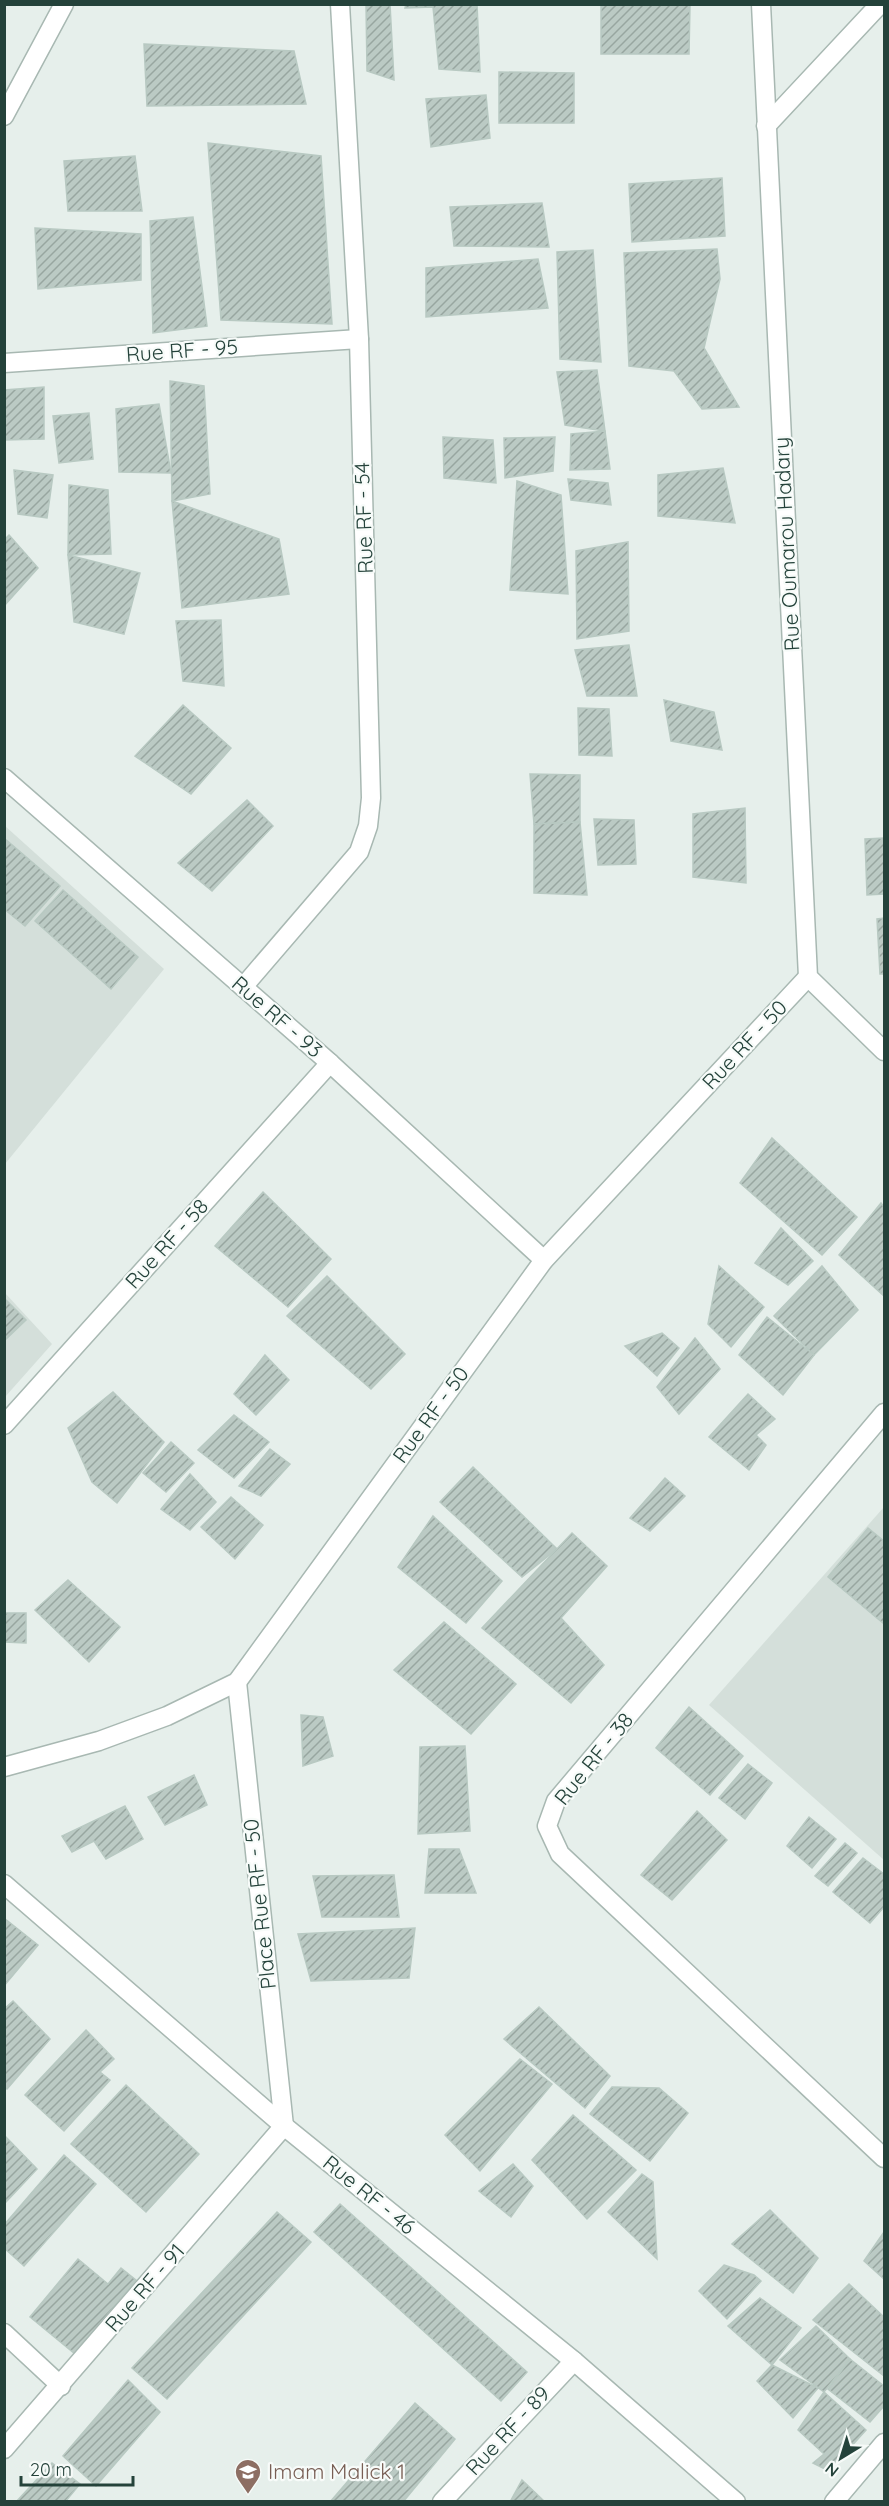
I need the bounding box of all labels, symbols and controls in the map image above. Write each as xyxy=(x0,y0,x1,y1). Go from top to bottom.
street label: Rue RF - 95 xyxy=(125,333,239,367)
street label: Rue Oumarou Hadary xyxy=(767,436,805,652)
street label: Rue RF - 54 xyxy=(348,462,378,574)
street label: Rue RF - 93 xyxy=(227,970,328,1063)
street label: Rue RF - 50 xyxy=(696,994,792,1094)
street label: Rue RF - 58 xyxy=(119,1193,213,1294)
street label: Rue RF - 50 xyxy=(386,1361,474,1468)
street label: Rue RF - 38 xyxy=(548,1707,638,1810)
street label: Place Rue RF - 50 xyxy=(237,1817,281,1991)
street label: Rue RF - 46 xyxy=(318,2149,421,2239)
street label: Rue RF - 91 xyxy=(99,2238,190,2337)
street label: Rue RF - 89 xyxy=(460,2380,555,2480)
north arrow xyxy=(811,2428,871,2488)
scale bar xyxy=(21,2449,134,2487)
school or university icon: Imam Malick 1 xyxy=(233,2457,263,2495)
text: 20 m xyxy=(30,2458,72,2481)
place label: Imam Malick 1 xyxy=(268,2458,405,2484)
text: N xyxy=(821,2458,843,2481)

